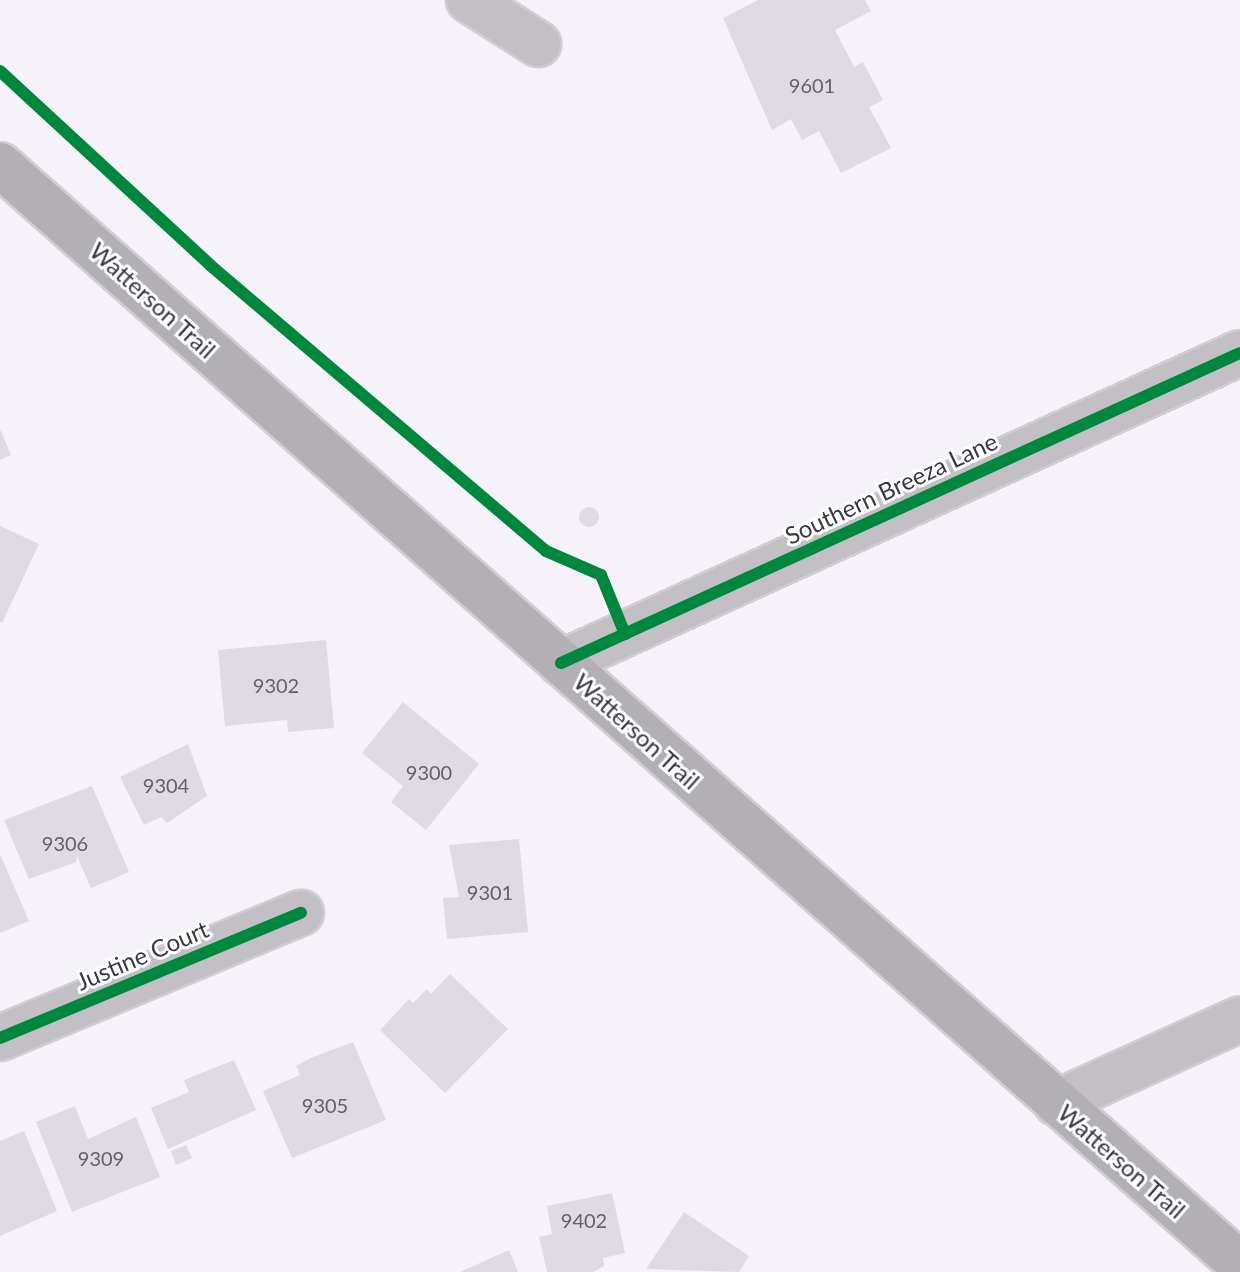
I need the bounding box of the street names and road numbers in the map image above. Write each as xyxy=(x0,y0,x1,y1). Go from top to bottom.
street label: Watterson Trail xyxy=(84,236,222,364)
street label: Southern Breeza Lane xyxy=(780,426,1002,550)
street label: Watterson Trail xyxy=(568,667,706,795)
street label: Justine Court xyxy=(72,914,212,996)
street label: Watterson Trail xyxy=(1052,1098,1192,1224)

